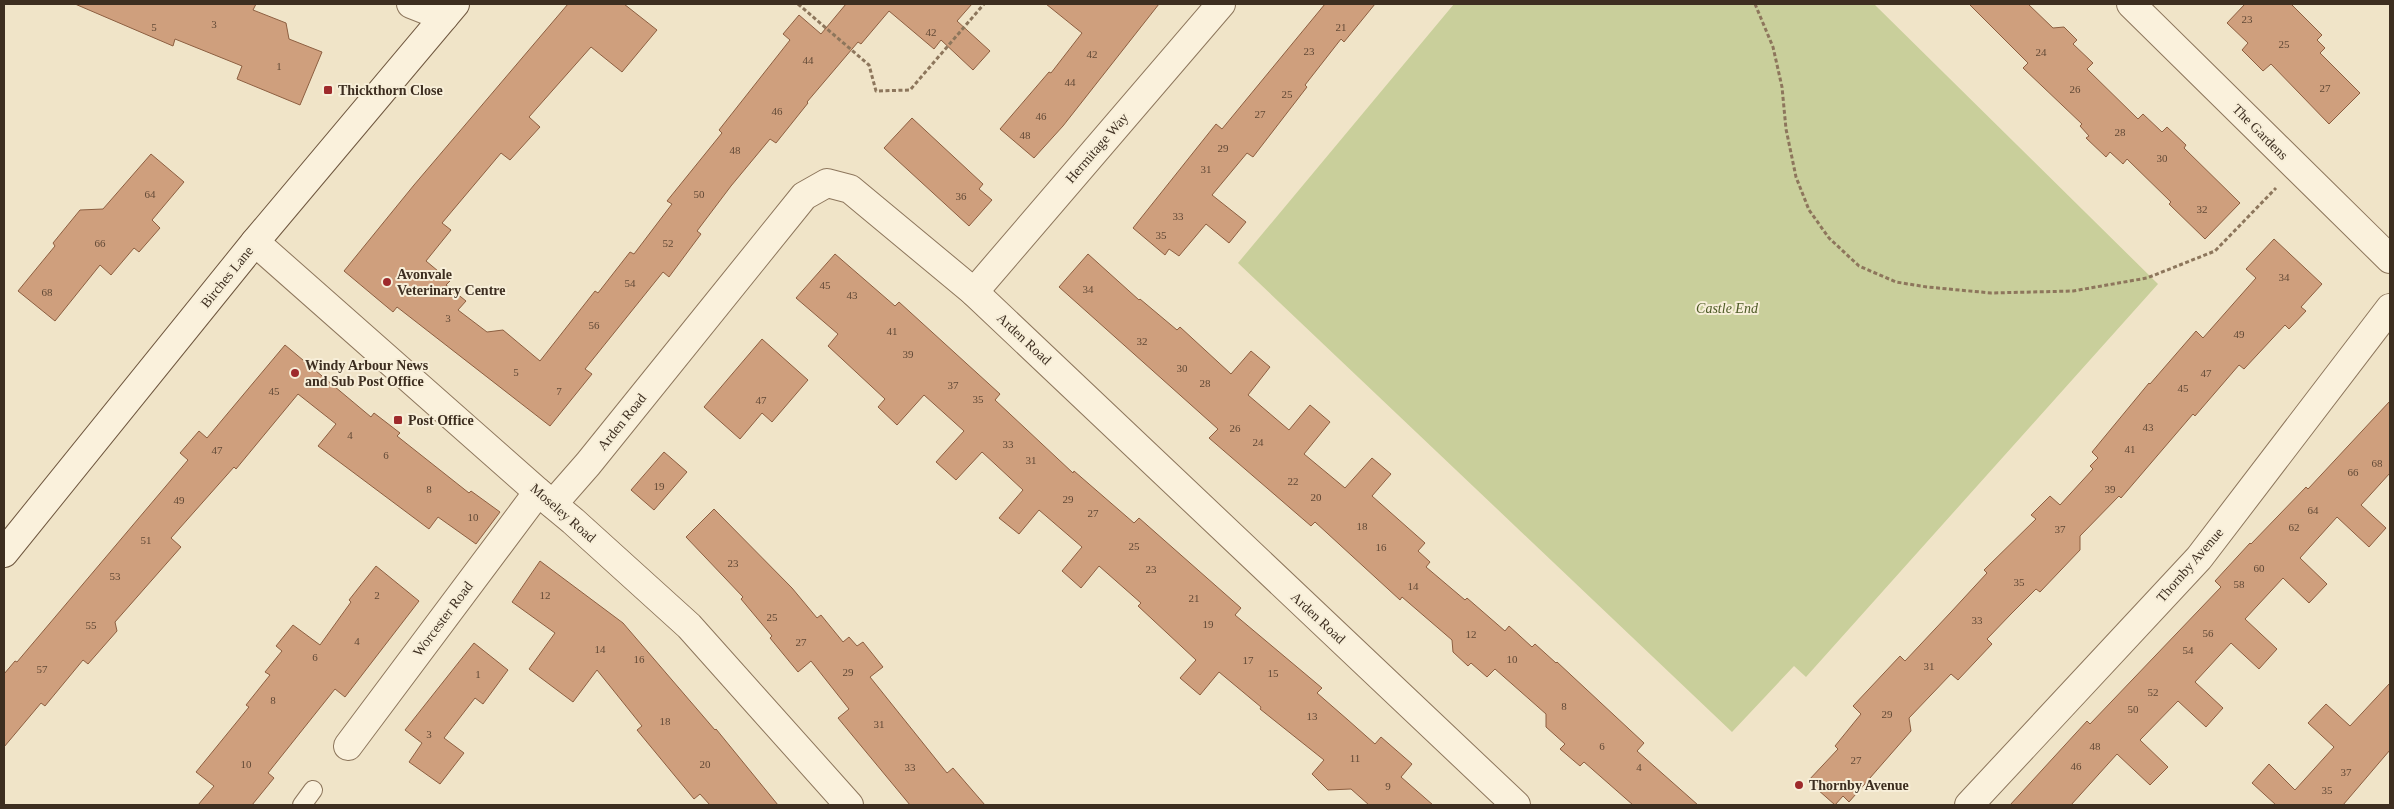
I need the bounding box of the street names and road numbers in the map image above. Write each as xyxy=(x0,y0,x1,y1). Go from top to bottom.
street label: The Gardens xyxy=(2229,101,2291,163)
street label: Hermitage Way xyxy=(1063,110,1131,186)
street label: Birches Lane xyxy=(198,243,256,311)
street label: Arden Road xyxy=(994,310,1054,368)
street label: Arden Road xyxy=(595,391,649,453)
street label: Moseley Road xyxy=(527,481,599,545)
street label: Thornby Avenue xyxy=(2154,525,2226,605)
street label: Worcester Road xyxy=(410,579,476,659)
street label: Arden Road xyxy=(1288,589,1348,647)

